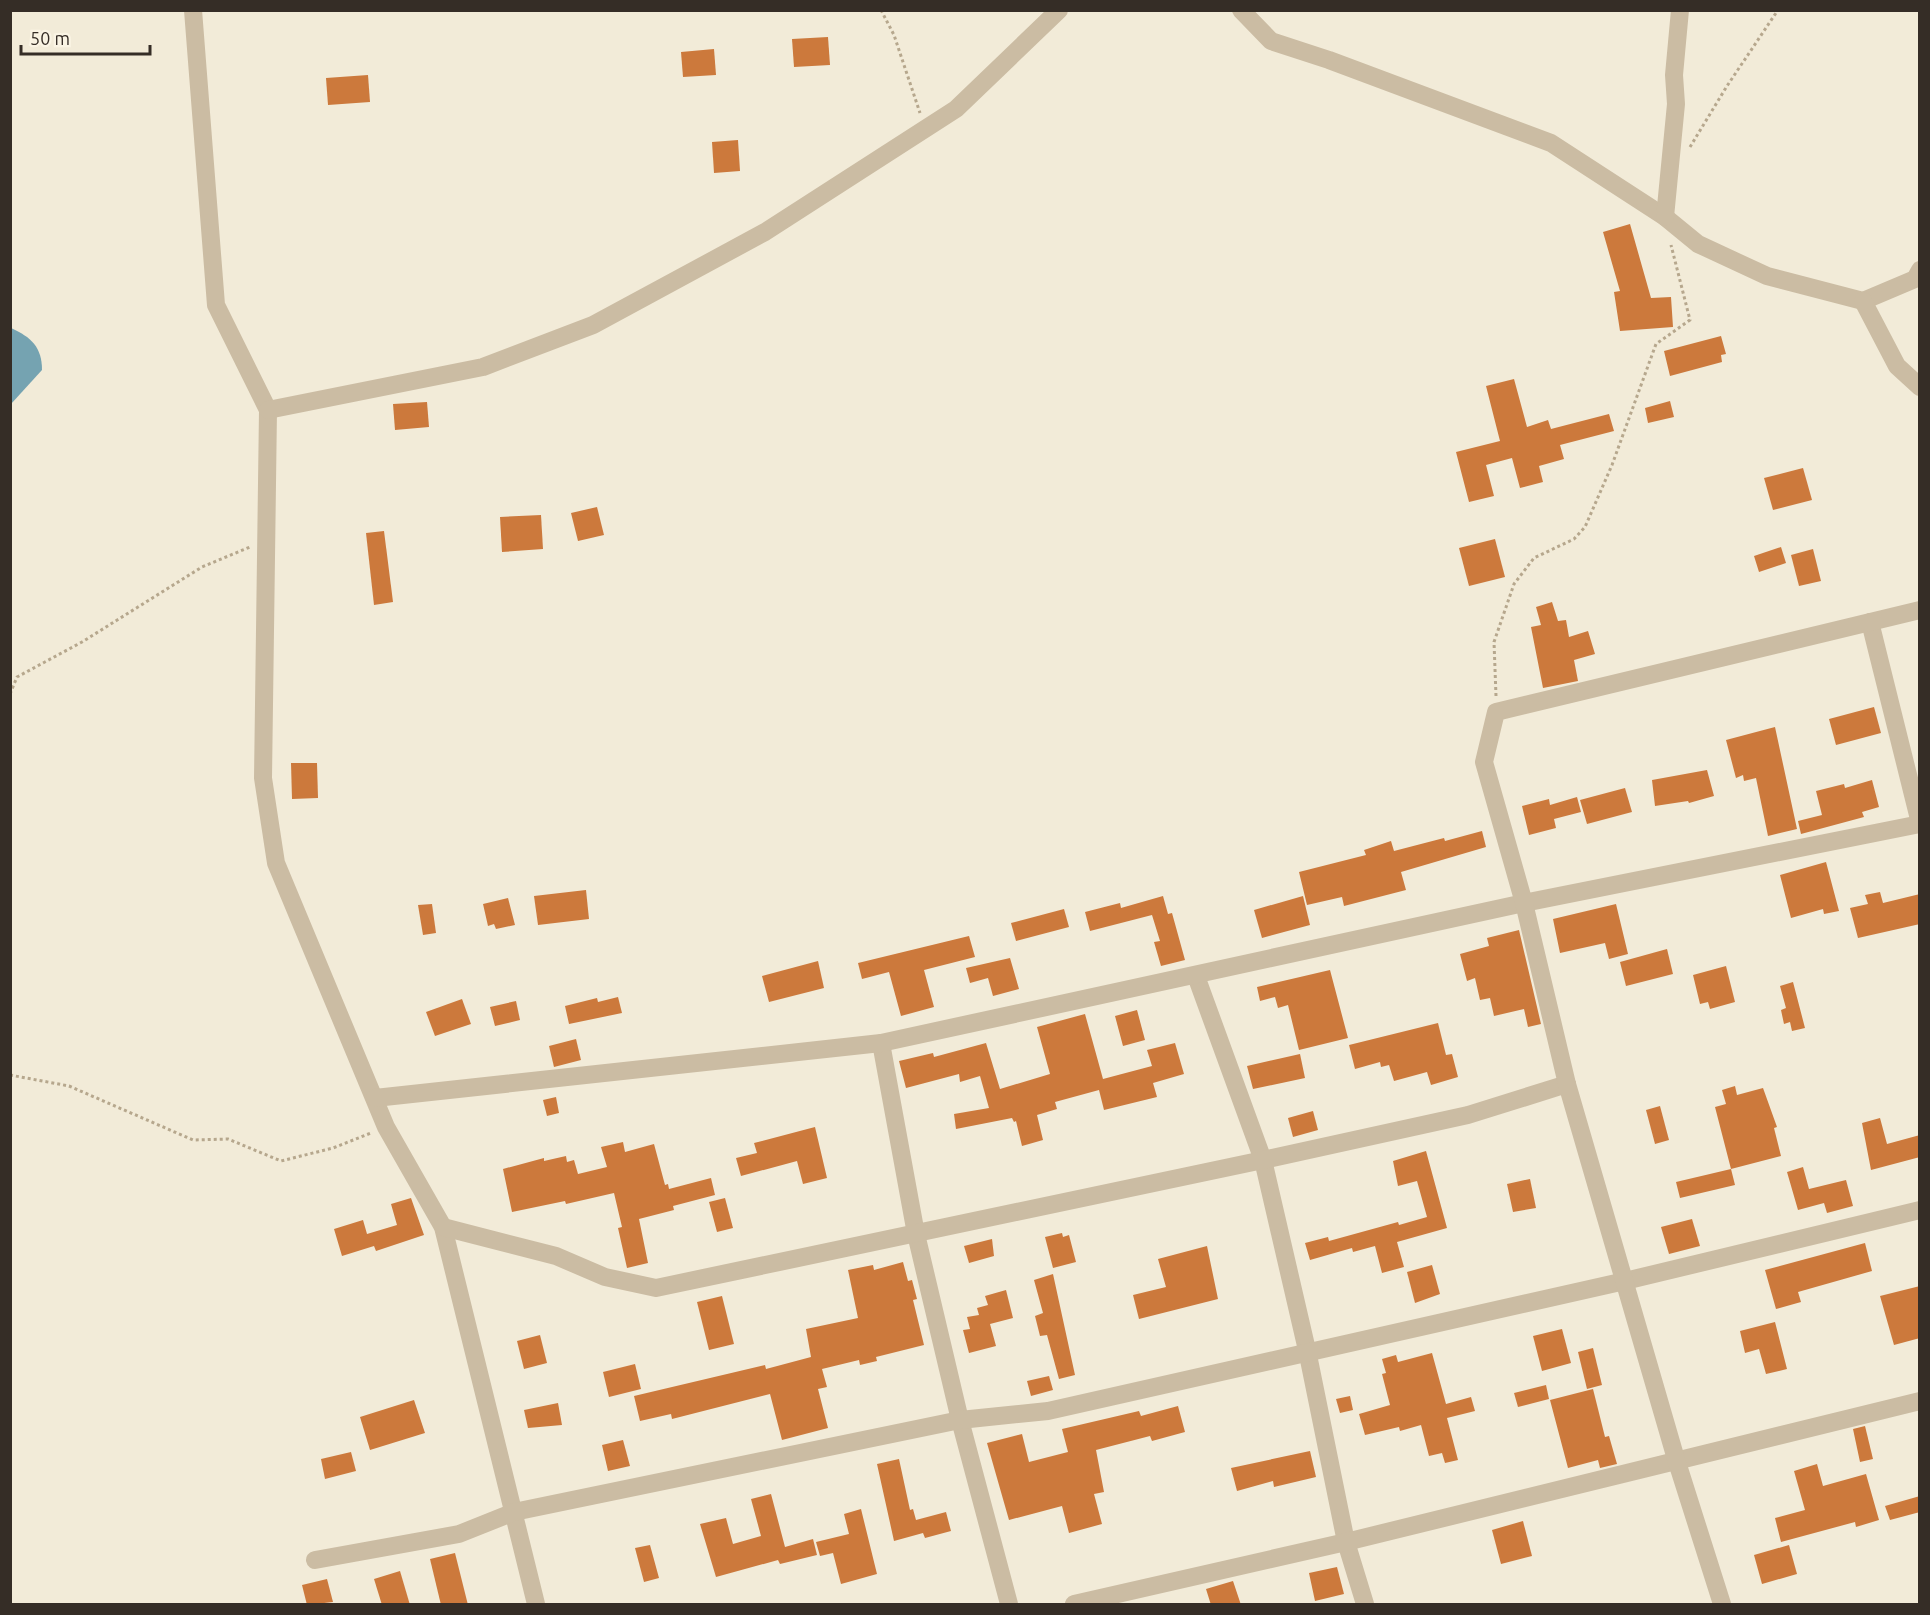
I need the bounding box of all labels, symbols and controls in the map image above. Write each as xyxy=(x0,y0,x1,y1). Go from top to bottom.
scale bar xyxy=(21,18,150,56)
text: 50 m xyxy=(30,28,70,48)

